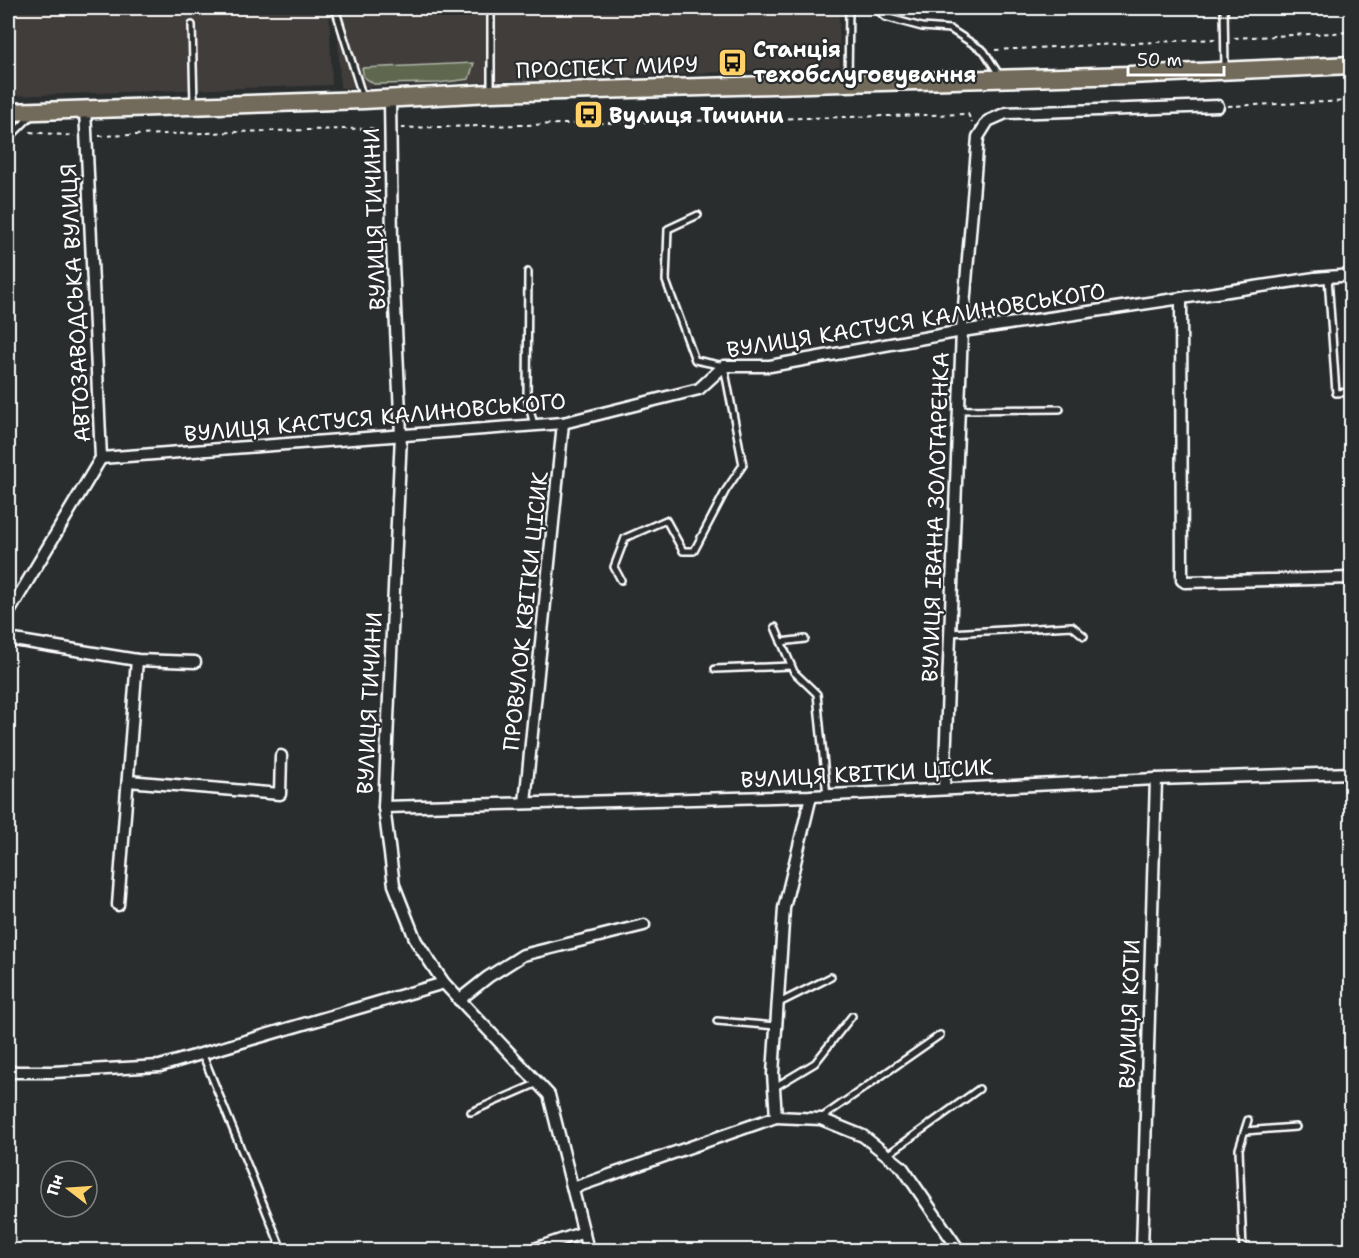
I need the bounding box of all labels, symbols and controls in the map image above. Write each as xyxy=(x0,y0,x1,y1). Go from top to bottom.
place label: Станція техобслуговування xyxy=(753,35,977,89)
scale bar xyxy=(1128,39,1224,77)
bus stop icon: Станція техобслуговування xyxy=(716,46,748,78)
text: 50 m xyxy=(1137,48,1182,72)
street label: ПРОСПЕКТ МИРУ xyxy=(515,50,699,85)
bus stop icon: Вулиця Тичини xyxy=(572,99,604,131)
place label: Вулиця Тичини xyxy=(609,101,784,130)
street label: ВУЛИЦЯ ТИЧИНИ xyxy=(357,127,392,311)
street label: АВТОЗАВОДСЬКА ВУЛИЦЯ xyxy=(54,163,97,443)
street label: ВУЛИЦЯ КАСТУСЯ КАЛИНОВСЬКОГО xyxy=(725,276,1108,365)
street label: ВУЛИЦЯ ІВАНА ЗОЛОТАРЕНКА xyxy=(915,351,956,683)
street label: ВУЛИЦЯ КАСТУСЯ КАЛИНОВСЬКОГО xyxy=(183,386,567,449)
street label: ПРОВУЛОК КВІТКИ ЦІСИК xyxy=(496,470,555,752)
street label: ВУЛИЦЯ ТИЧИНИ xyxy=(350,611,389,795)
street label: ВУЛИЦЯ КВІТКИ ЦІСИК xyxy=(740,752,994,795)
street label: ВУЛИЦЯ КОТИ xyxy=(1112,939,1147,1089)
north arrow xyxy=(39,1159,99,1219)
text: Пн xyxy=(42,1172,68,1198)

